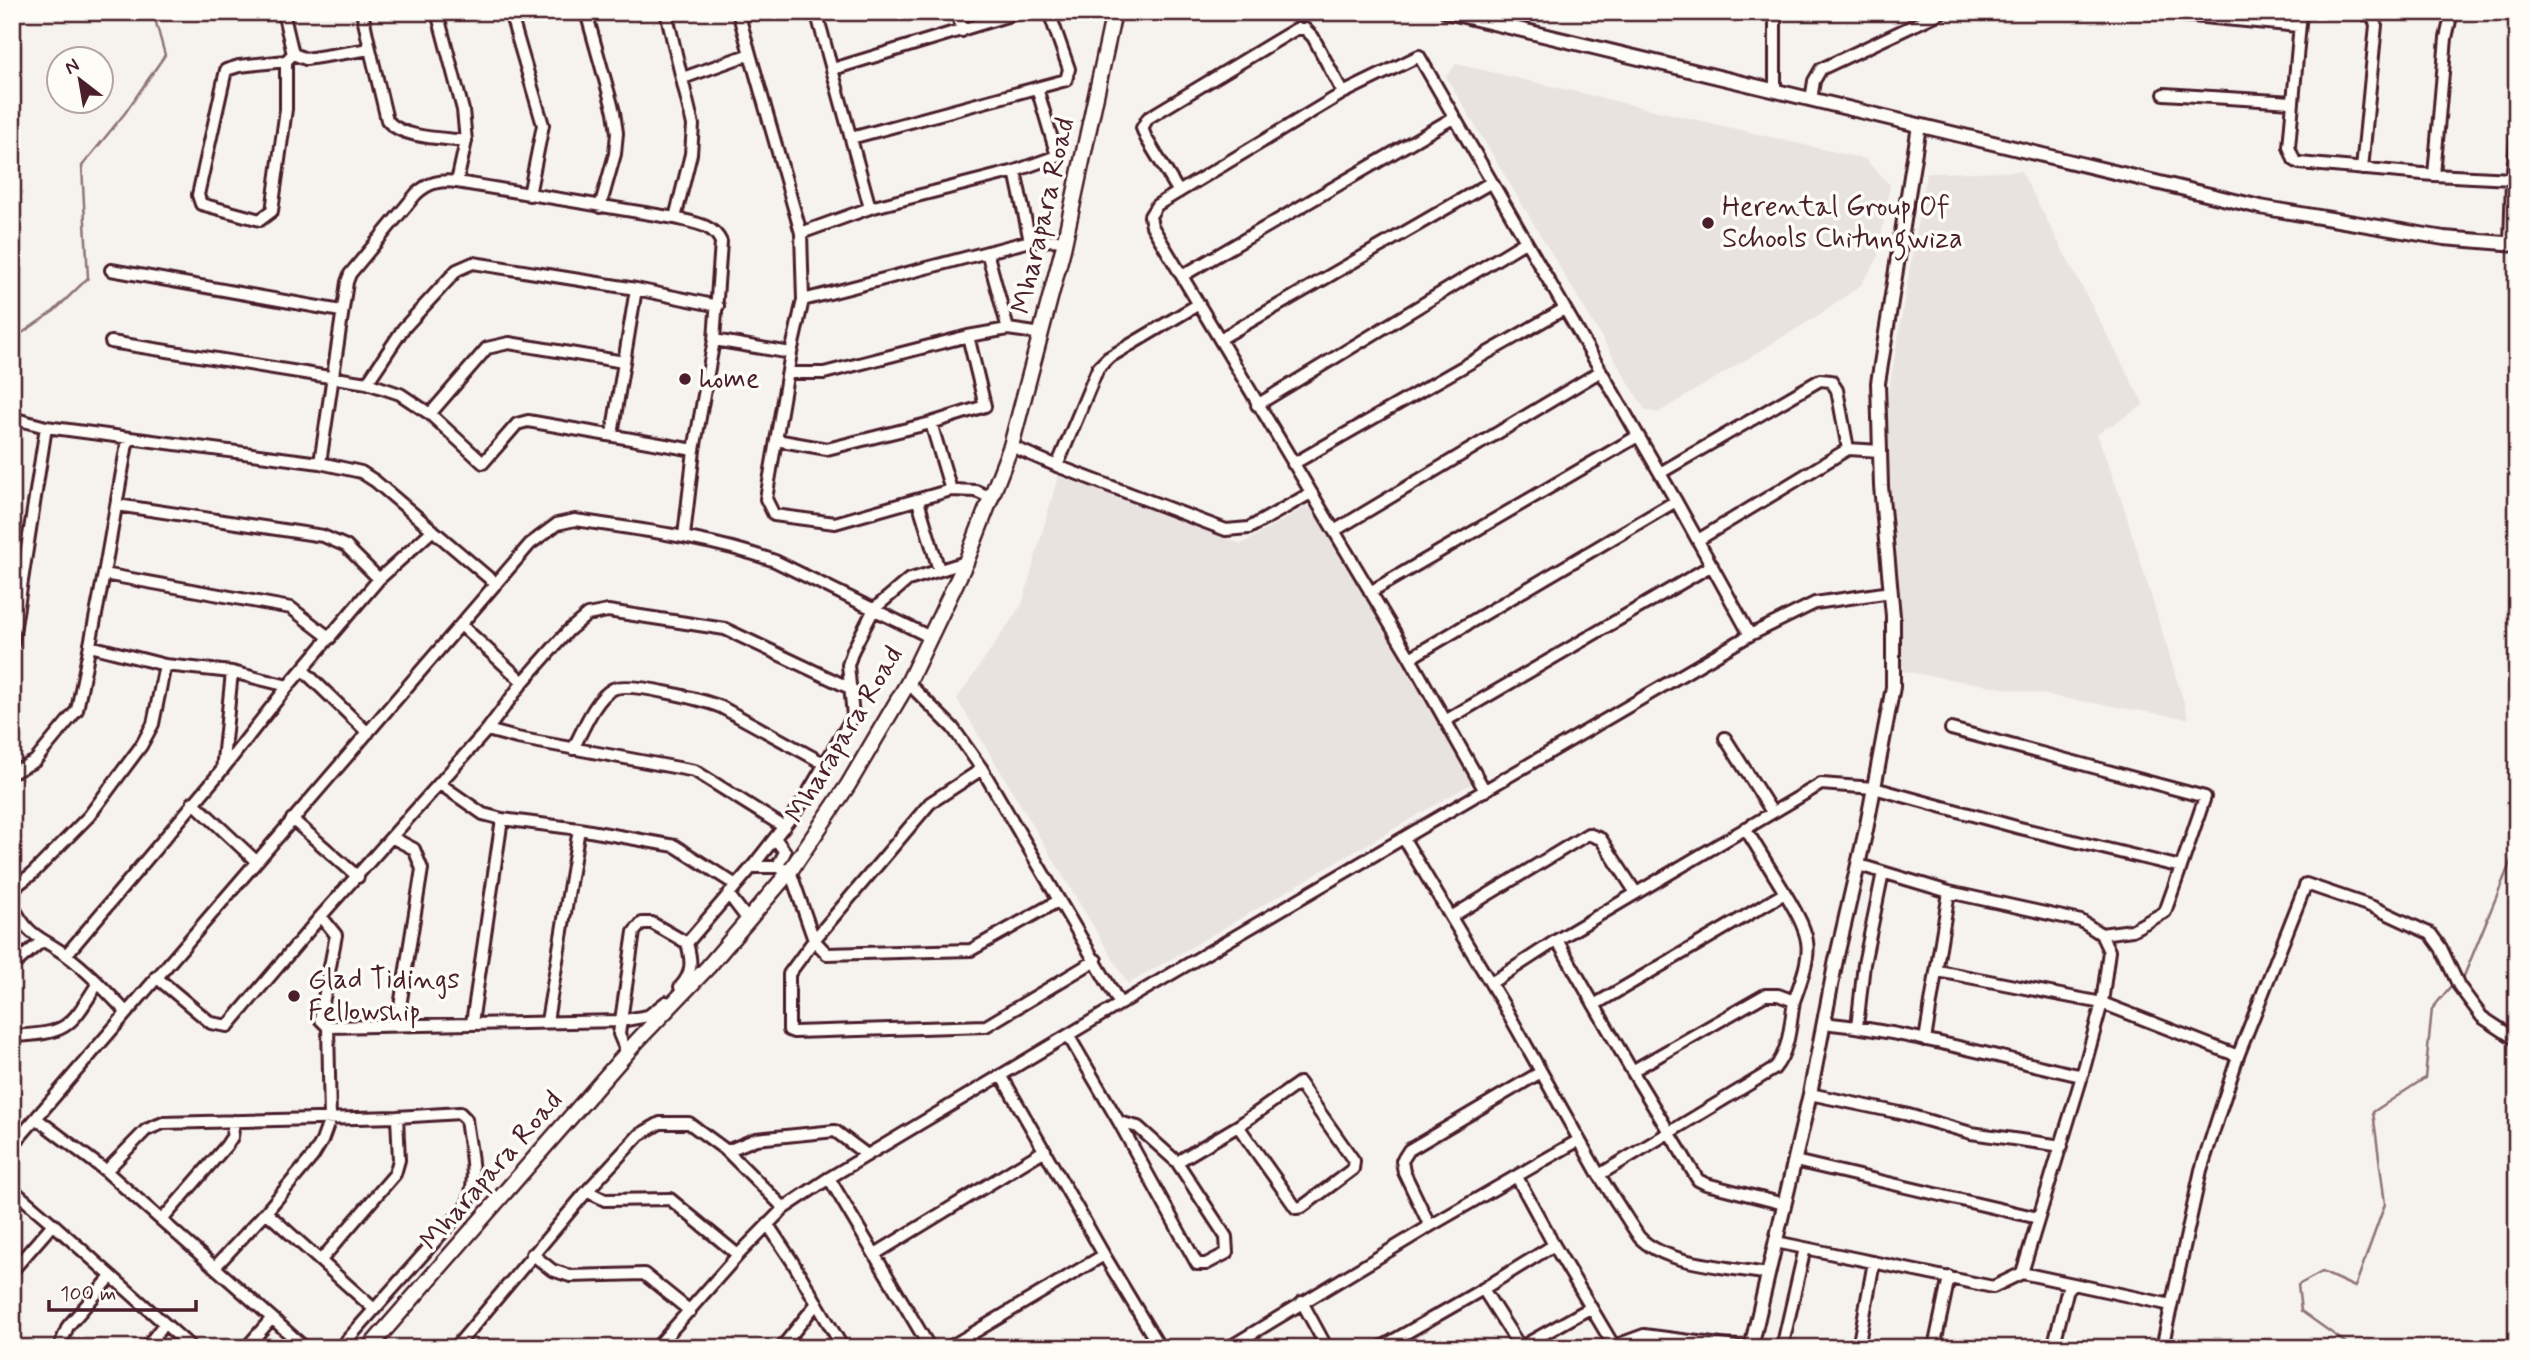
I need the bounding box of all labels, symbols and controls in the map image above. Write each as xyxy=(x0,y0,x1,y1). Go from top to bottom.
north arrow xyxy=(46,46,116,116)
text: N xyxy=(60,53,84,81)
street label: Mharapara Road xyxy=(1003,114,1085,318)
place label: Herental Group Of Schools Chitungwiza xyxy=(1722,189,1963,261)
marker: Herental Group Of Schools Chitungwiza xyxy=(1700,215,1716,231)
place label: home xyxy=(699,361,760,398)
marker: home xyxy=(677,371,693,387)
street label: Mharapara Road xyxy=(778,640,912,830)
place label: Glad Tidings Fellowship xyxy=(308,962,460,1031)
marker: Glad Tidings Fellowship xyxy=(286,988,302,1004)
street label: Mharapara Road xyxy=(412,1083,572,1259)
scale bar xyxy=(49,1269,196,1313)
text: 100 m xyxy=(60,1280,116,1308)

